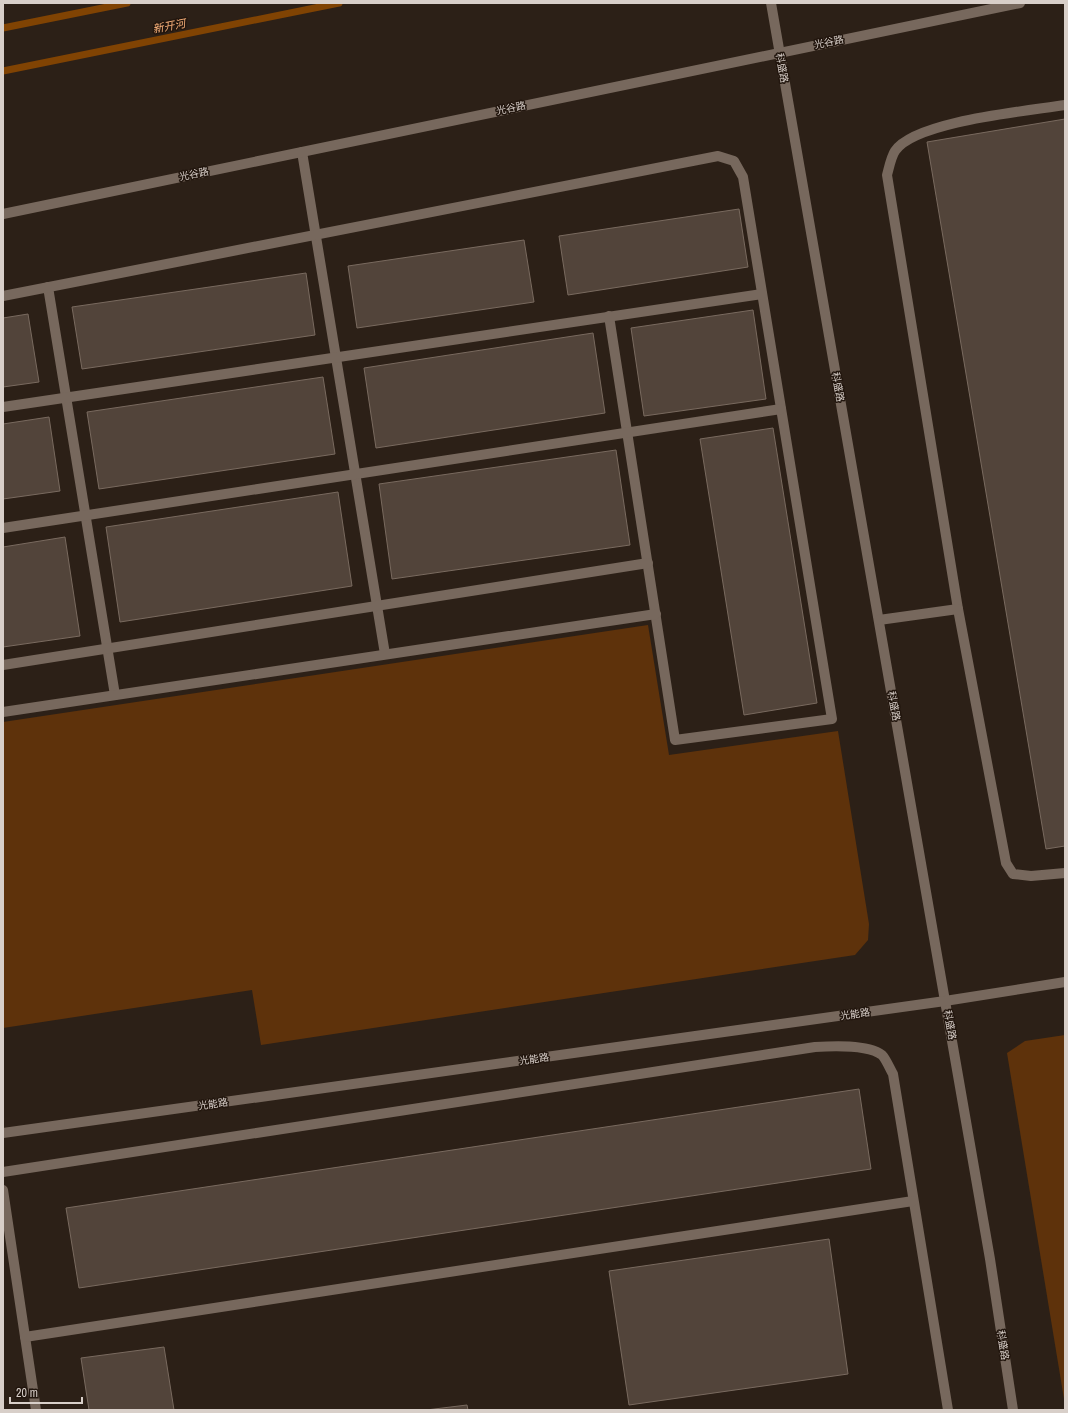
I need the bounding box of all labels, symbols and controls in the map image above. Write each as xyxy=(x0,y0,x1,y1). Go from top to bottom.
water label: 新开河 xyxy=(151,16,188,36)
street label: 光谷路 xyxy=(813,33,845,51)
street label: 科盛路 xyxy=(773,52,791,84)
street label: 光谷路 xyxy=(495,99,527,117)
street label: 光谷路 xyxy=(178,165,210,183)
street label: 科盛路 xyxy=(829,371,847,403)
street label: 科盛路 xyxy=(885,690,903,722)
street label: 光能路 xyxy=(839,1005,871,1023)
street label: 科盛路 xyxy=(941,1009,959,1041)
street label: 光能路 xyxy=(518,1050,550,1068)
street label: 光能路 xyxy=(197,1095,229,1113)
street label: 科盛路 xyxy=(994,1329,1012,1361)
scale bar xyxy=(10,1379,82,1405)
text: 20 m xyxy=(16,1385,38,1401)

